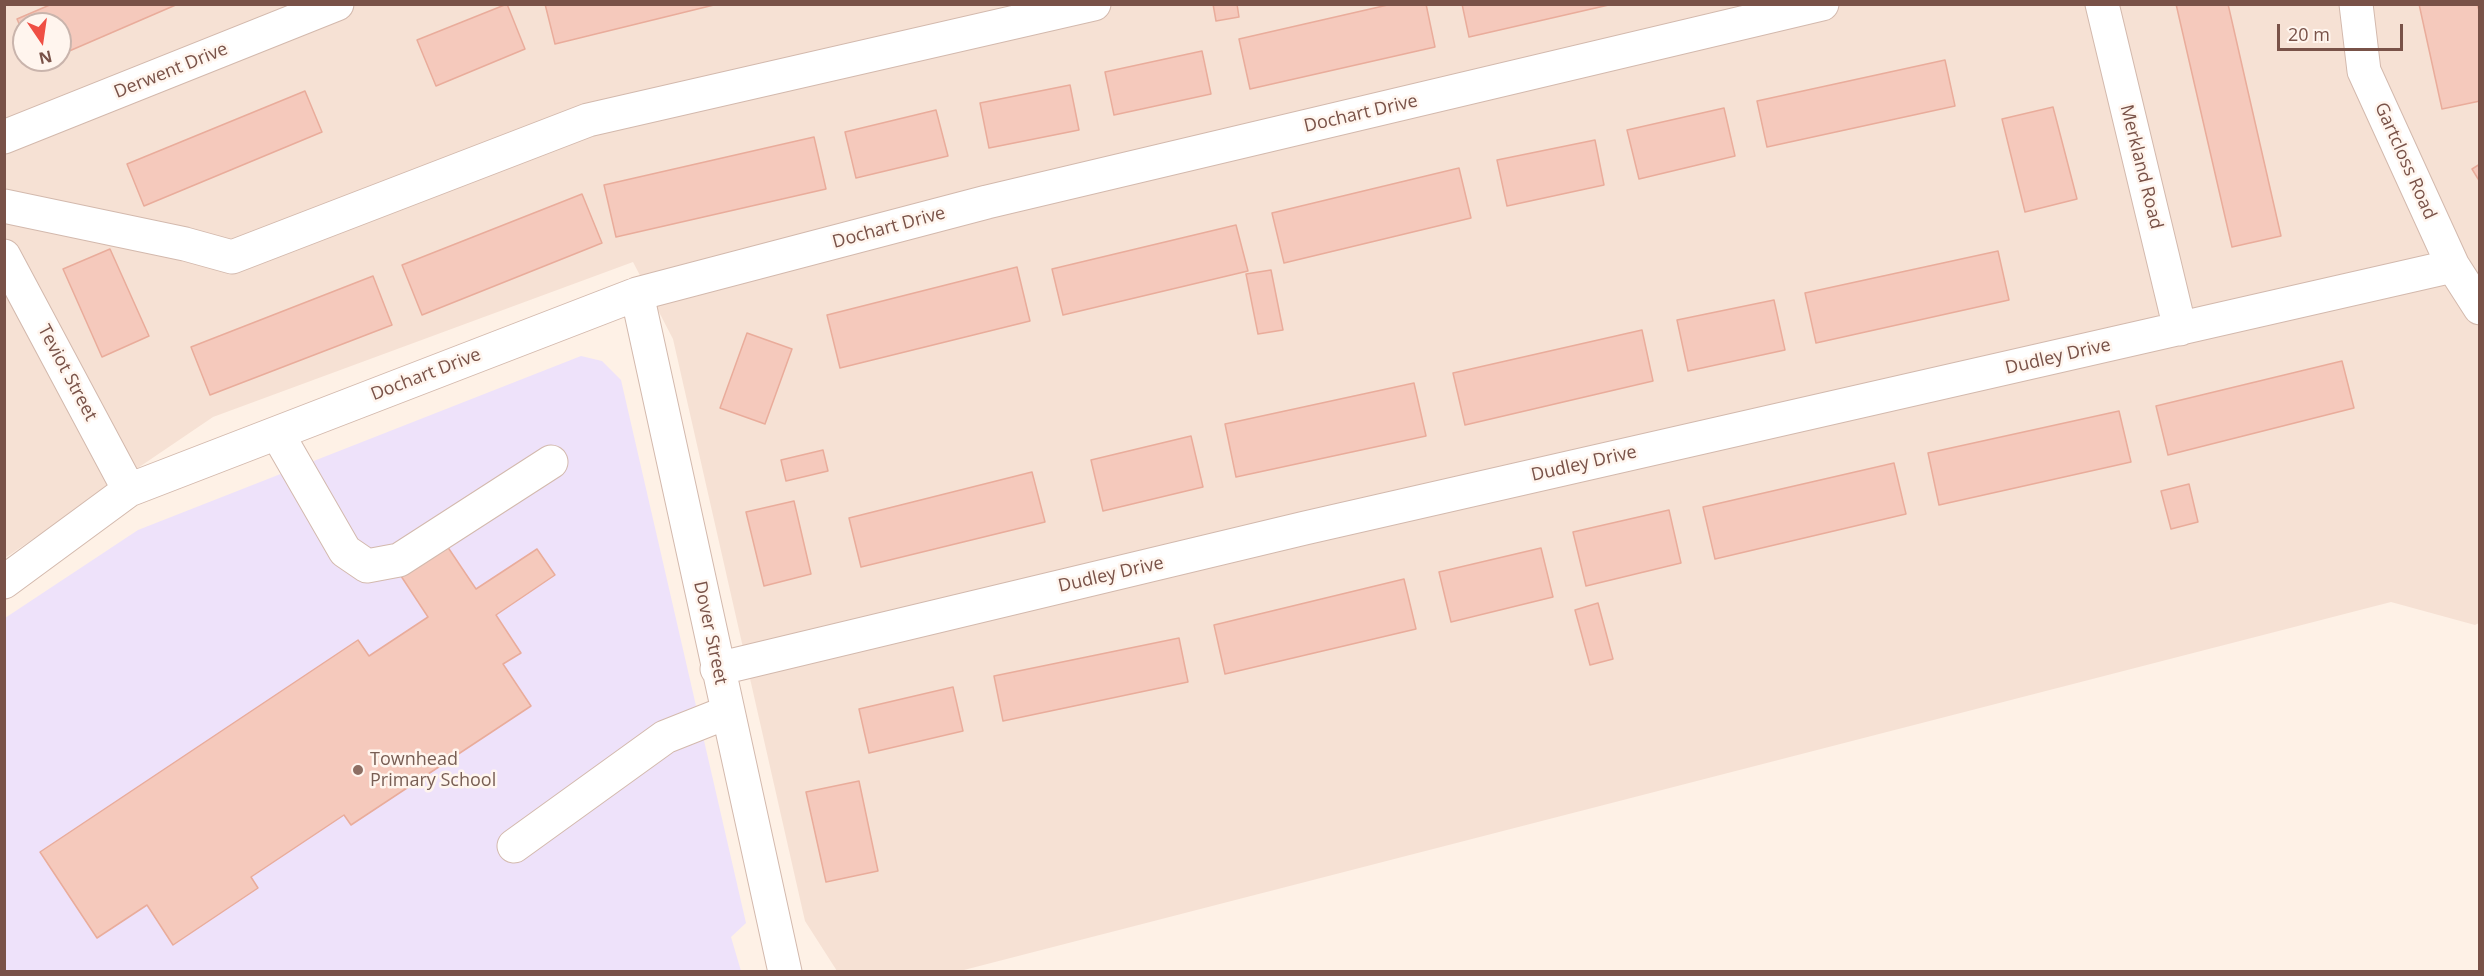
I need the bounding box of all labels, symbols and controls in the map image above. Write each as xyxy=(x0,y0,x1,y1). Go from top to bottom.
north arrow xyxy=(12,12,72,72)
scale bar xyxy=(2280,12,2406,50)
text: 20 m xyxy=(2288,22,2330,46)
street label: Derwent Drive xyxy=(111,38,231,104)
text: N xyxy=(37,45,54,70)
street label: Dochart Drive xyxy=(1302,90,1420,138)
street label: Gartcloss Road xyxy=(2370,99,2440,223)
street label: Merkland Road xyxy=(2115,103,2167,231)
street label: Dochart Drive xyxy=(830,203,948,253)
street label: Teviot Street xyxy=(33,321,101,425)
street label: Dudley Drive xyxy=(2003,334,2113,380)
street label: Dochart Drive xyxy=(368,344,484,406)
street label: Dudley Drive xyxy=(1529,441,1639,487)
street label: Dudley Drive xyxy=(1056,552,1166,598)
street label: Dover Street xyxy=(688,579,732,687)
place label: Townhead Primary School xyxy=(370,749,496,792)
marker: Townhead Primary School xyxy=(351,763,365,777)

